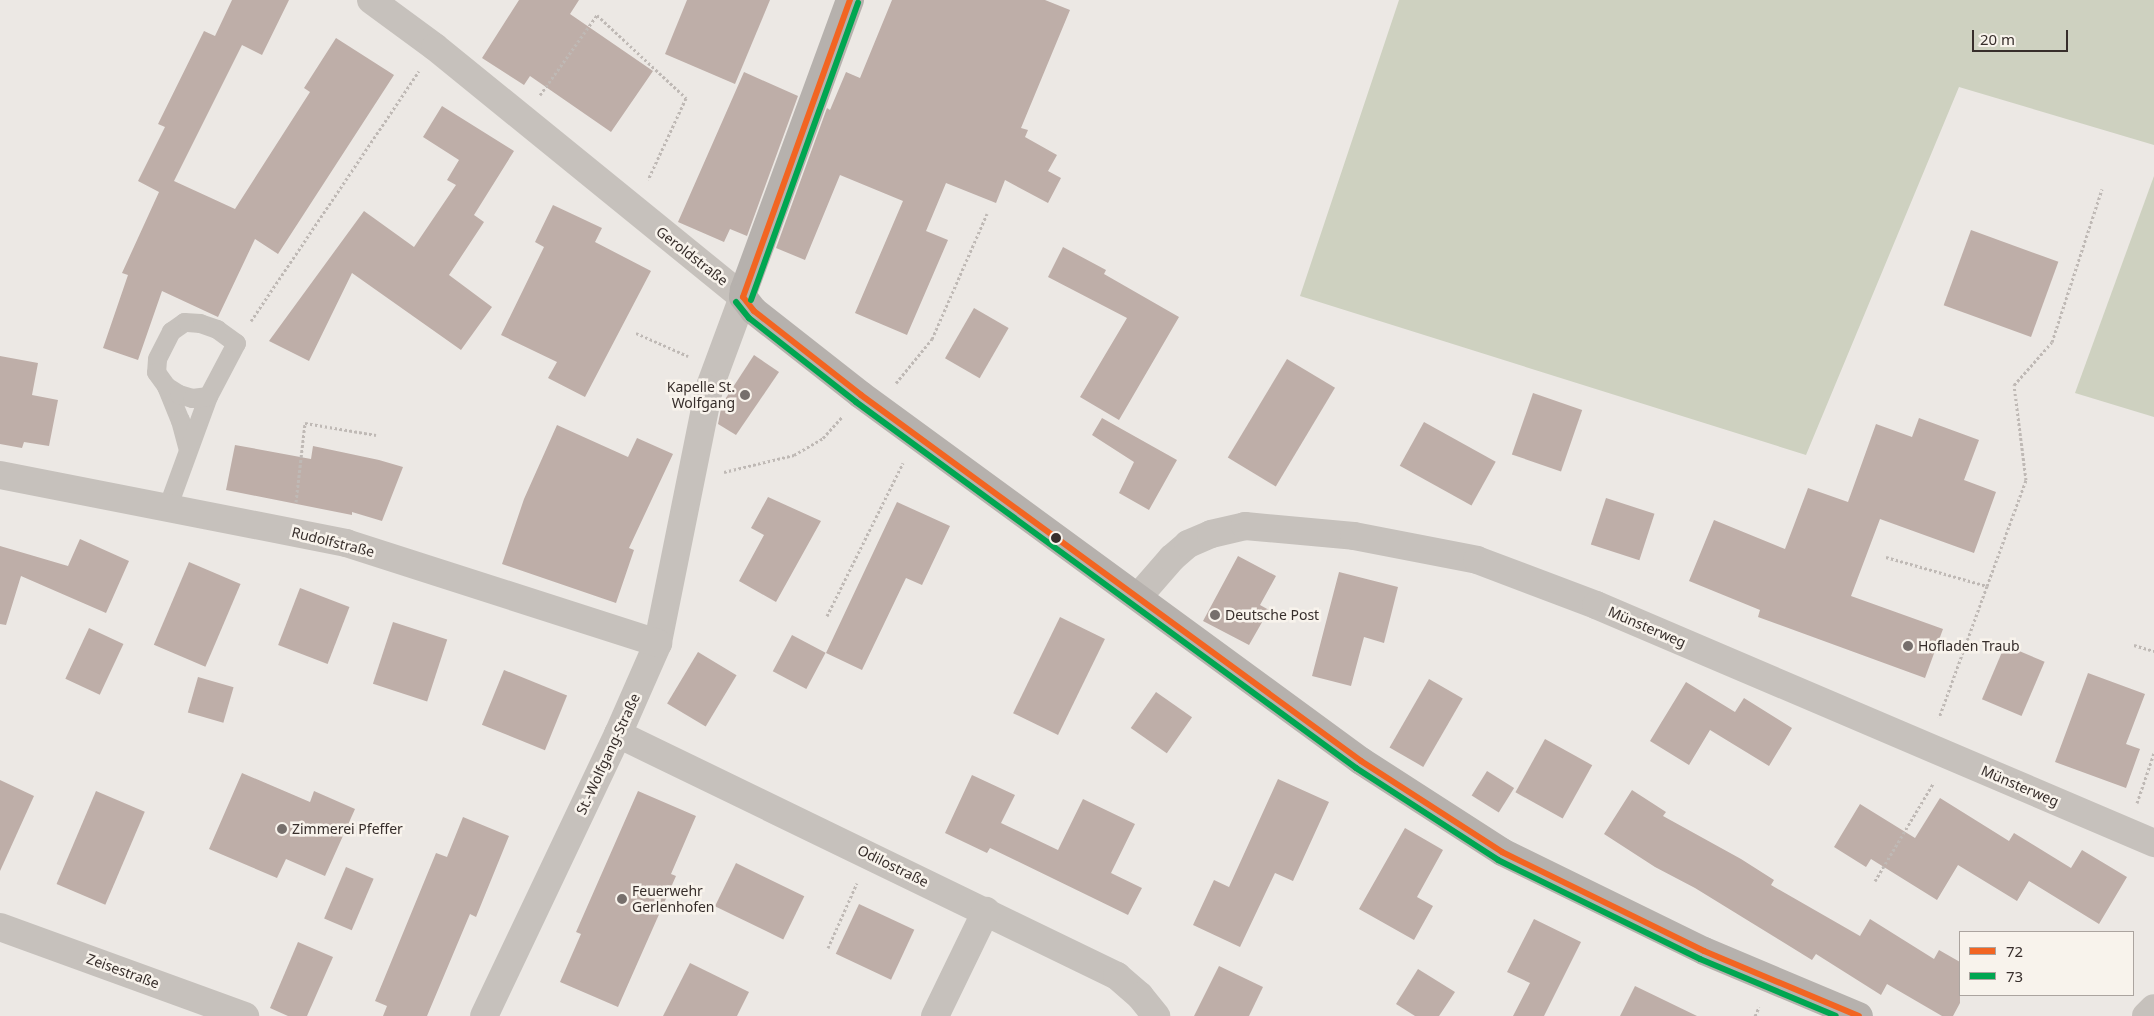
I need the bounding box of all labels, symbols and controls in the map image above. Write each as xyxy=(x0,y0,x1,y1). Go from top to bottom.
scale bar xyxy=(1974,20,2070,52)
text: 20 m xyxy=(1980,29,2015,49)
street label: Geroldstraße xyxy=(653,223,731,289)
place label: Kapelle St. Wolfgang xyxy=(667,379,735,412)
marker: Kapelle St. Wolfgang xyxy=(739,389,751,401)
street label: Rudolfstraße xyxy=(290,524,376,560)
unlabelled marker xyxy=(1051,533,1061,543)
street label: Münsterweg xyxy=(1606,603,1688,651)
place label: Deutsche Post xyxy=(1225,607,1319,623)
marker: Deutsche Post xyxy=(1209,609,1221,621)
place label: Hofladen Traub xyxy=(1918,638,2020,654)
marker: Hofladen Traub xyxy=(1902,640,1914,652)
street label: St.-Wolfgang-Straße xyxy=(573,691,643,817)
street label: Münsterweg xyxy=(1979,762,2061,810)
place label: Zimmerei Pfeffer xyxy=(292,821,403,837)
marker: Zimmerei Pfeffer xyxy=(276,823,288,835)
street label: Odilostraße xyxy=(855,842,931,890)
place label: Feuerwehr Gerlenhofen xyxy=(632,883,715,916)
marker: Feuerwehr Gerlenhofen xyxy=(616,893,628,905)
legend xyxy=(1959,931,2134,996)
text: 72 xyxy=(2006,941,2023,961)
street label: Zeisestraße xyxy=(84,950,162,992)
text: 73 xyxy=(2006,966,2023,986)

